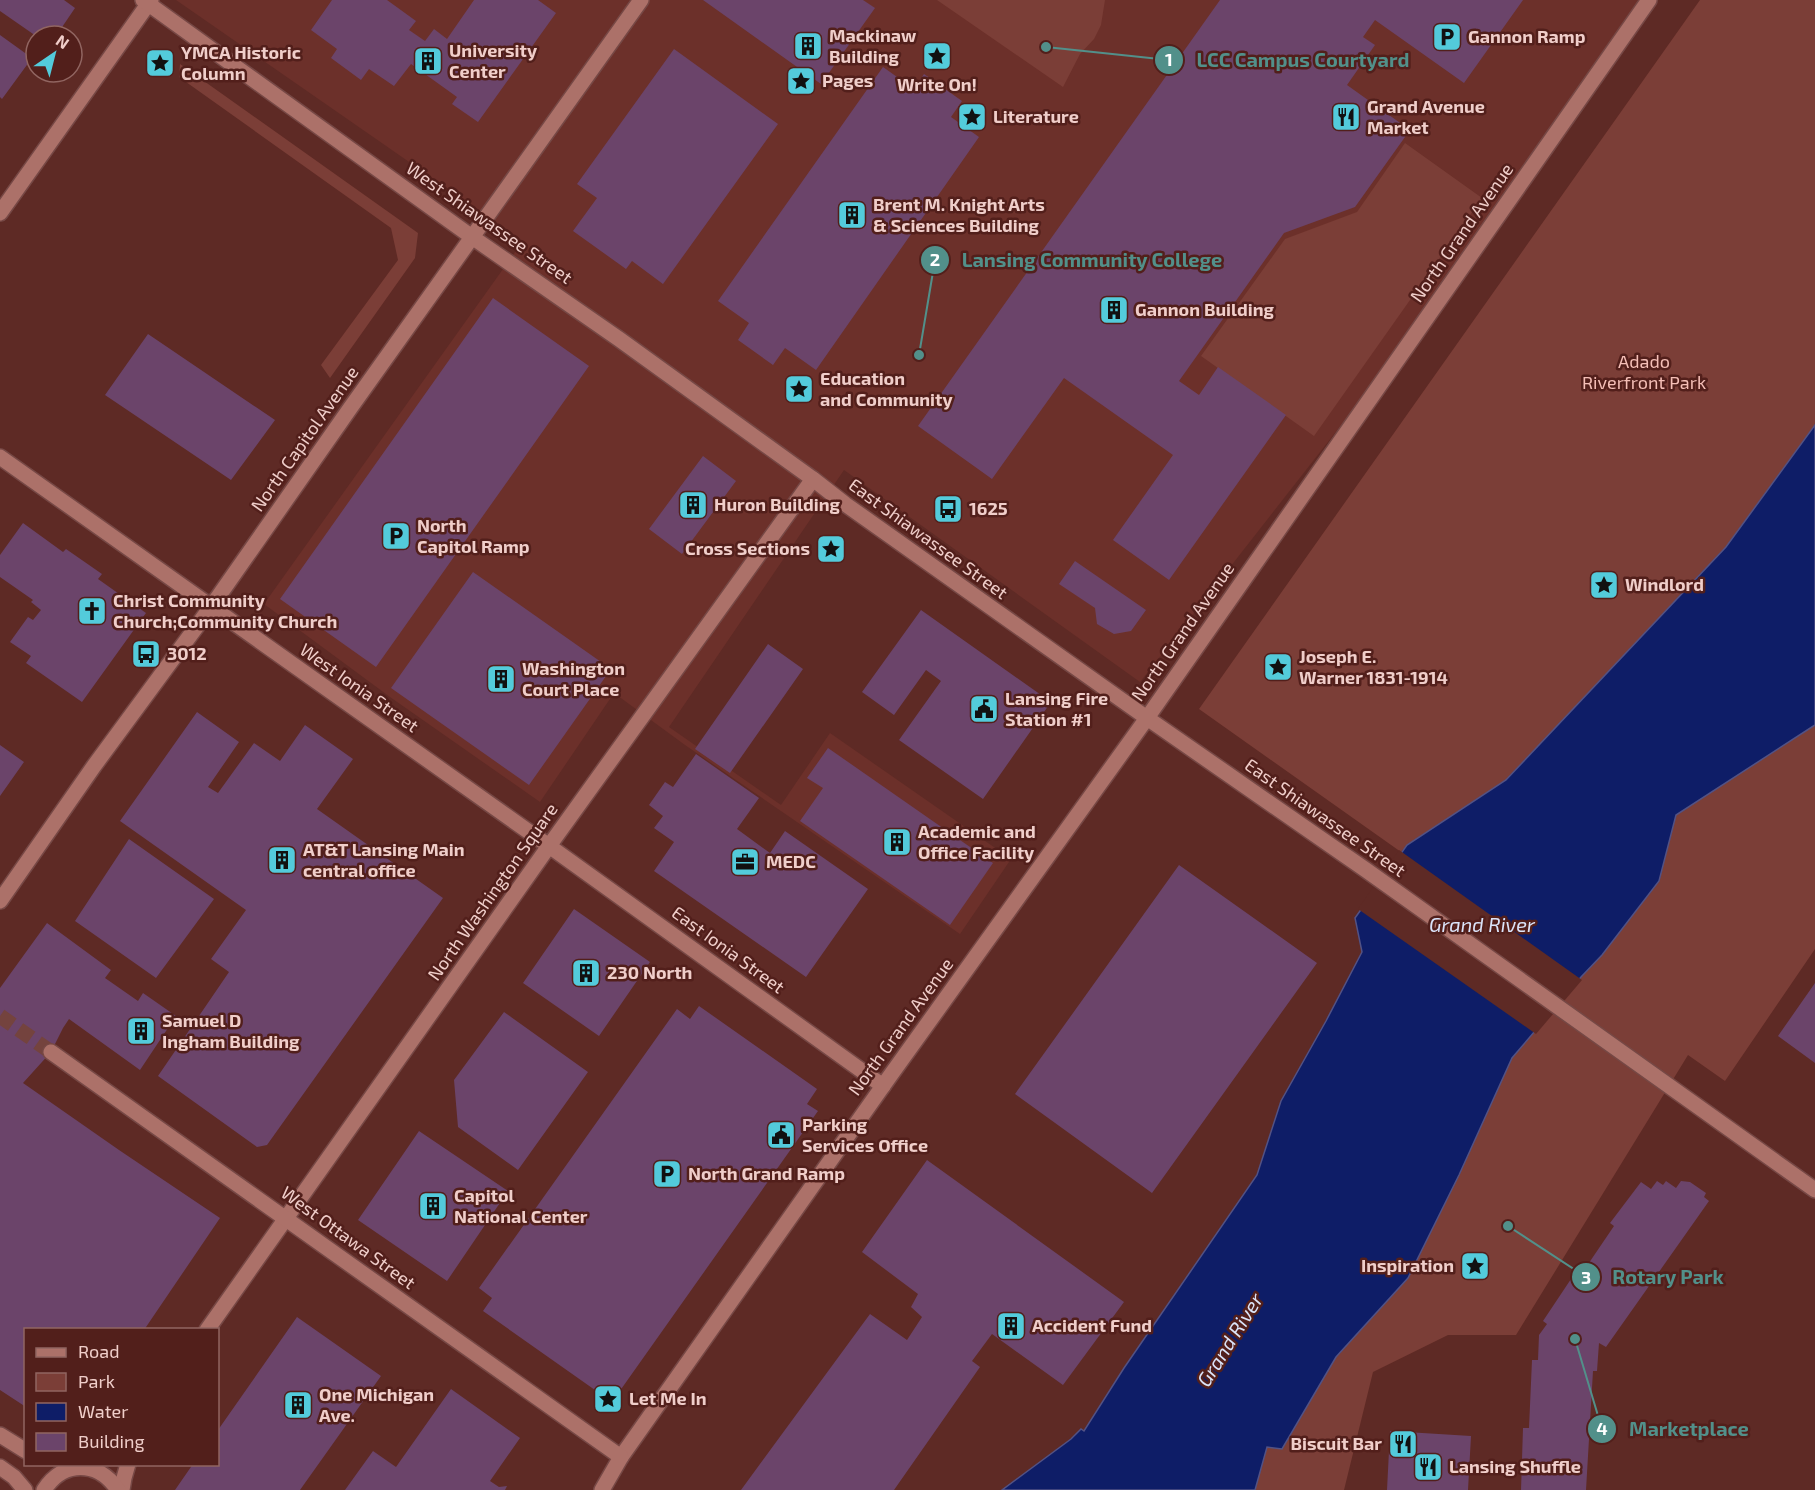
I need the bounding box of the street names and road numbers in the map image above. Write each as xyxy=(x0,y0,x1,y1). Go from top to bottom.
street label: West Shiawassee Street xyxy=(402,156,577,288)
street label: North Grand Avenue xyxy=(1405,159,1517,306)
street label: North Capitol Avenue xyxy=(246,362,363,515)
street label: East Shiawassee Street xyxy=(845,473,1013,603)
street label: North Grand Avenue xyxy=(1126,558,1238,705)
street label: West Ionia Street xyxy=(296,638,423,736)
street label: East Shiawassee Street xyxy=(1241,753,1410,881)
street label: North Washington Square xyxy=(423,799,562,984)
street label: East Ionia Street xyxy=(668,901,789,997)
street label: North Grand Avenue xyxy=(843,953,957,1099)
street label: West Ottawa Street xyxy=(277,1181,420,1293)

